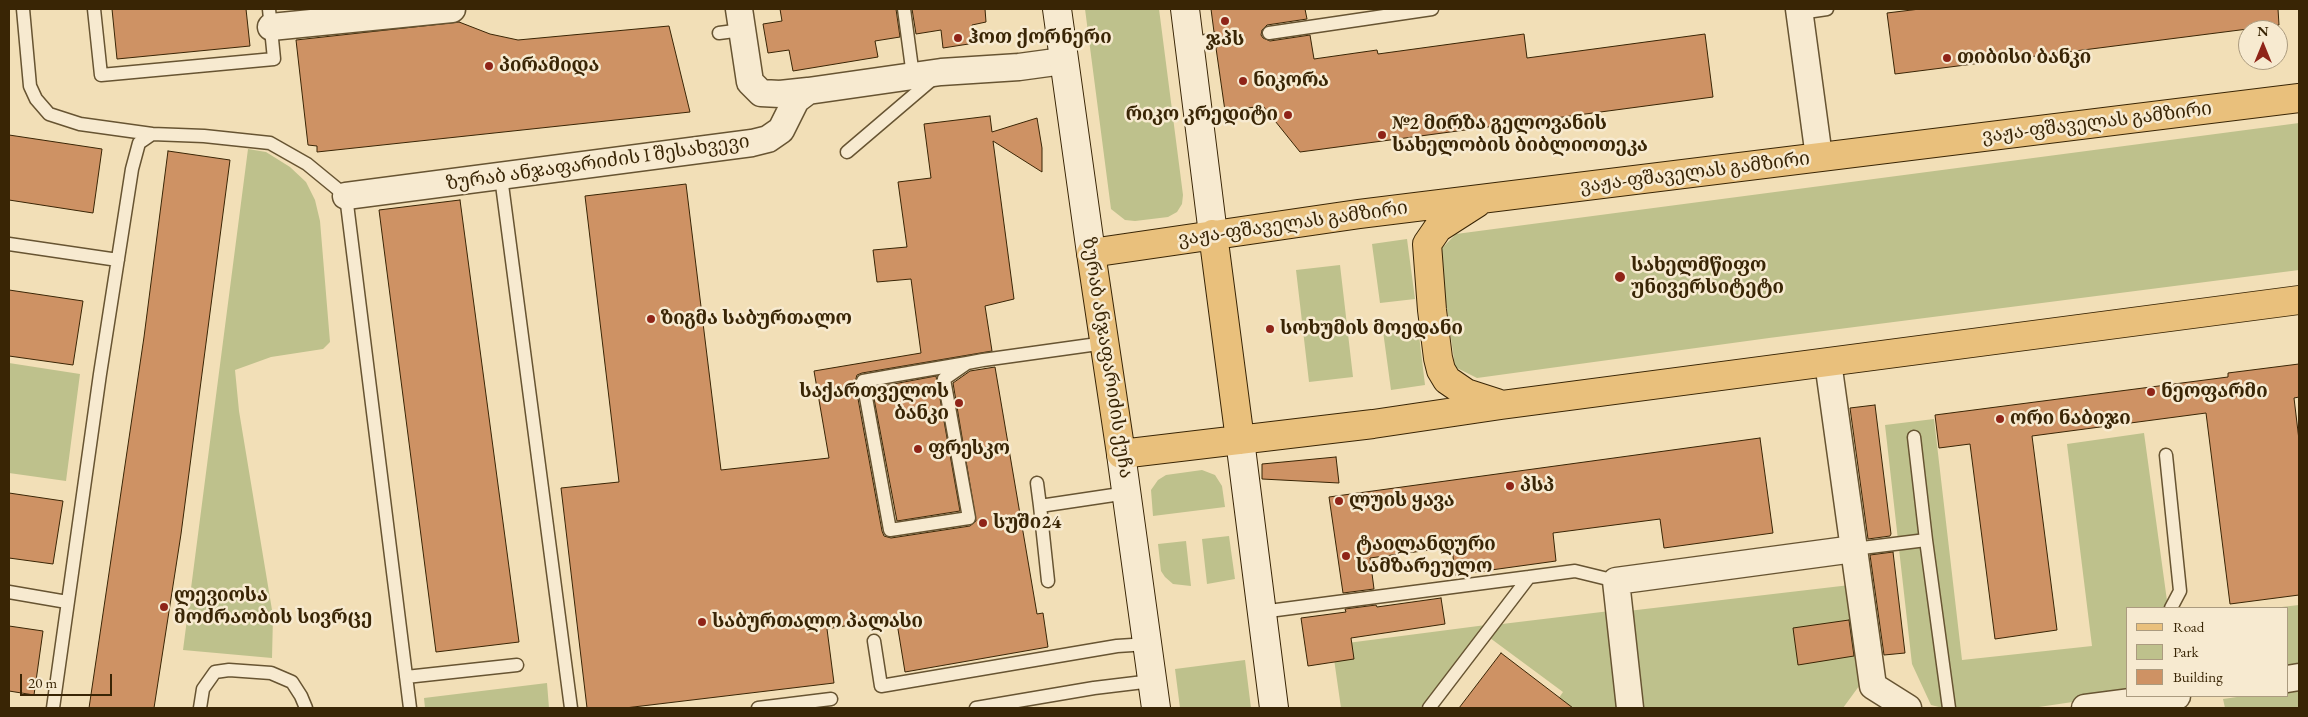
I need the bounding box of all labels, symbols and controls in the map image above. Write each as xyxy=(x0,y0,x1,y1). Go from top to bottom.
marker: ჯპს xyxy=(1219,15,1231,27)
north arrow xyxy=(2238,20,2288,70)
text: N xyxy=(2257,22,2269,40)
place label: ჰოთ ქორნერი xyxy=(968,27,1112,49)
place label: ჯპს xyxy=(1206,29,1244,51)
marker: ჰოთ ქორნერი xyxy=(952,32,964,44)
place label: თიბისი ბანკი xyxy=(1957,47,2091,69)
marker: თიბისი ბანკი xyxy=(1941,52,1953,64)
place label: პირამიდა xyxy=(499,55,599,77)
marker: პირამიდა xyxy=(483,60,495,72)
place label: ნიკორა xyxy=(1253,70,1329,92)
marker: ნიკორა xyxy=(1237,75,1249,87)
street label: ვაჟა-ფშაველას გამზირი xyxy=(1981,98,2213,148)
place label: რიკო კრედიტი xyxy=(1126,104,1278,126)
marker: რიკო კრედიტი xyxy=(1282,109,1294,121)
place label: №2 მირზა გელოვანის სახელობის ბიბლიოთეკა xyxy=(1392,113,1648,157)
marker: №2 მირზა გელოვანის სახელობის ბიბლიოთეკა xyxy=(1376,129,1388,141)
street label: ზურაბ ანჯაფარიძის I შესახვევი xyxy=(445,130,751,196)
street label: ვაჟა-ფშაველას გამზირი xyxy=(1579,148,1811,198)
street label: ვაჟა-ფშაველას გამზირი xyxy=(1177,197,1409,251)
street label: ზურაბ ანჯაფარიძის ქუჩა xyxy=(1077,236,1137,480)
place label: სახელმწიფო უნივერსიტეტი xyxy=(1631,255,1784,299)
marker: სახელმწიფო უნივერსიტეტი xyxy=(1613,270,1627,284)
place label: ზიგმა საბურთალო xyxy=(661,308,852,330)
marker: ზიგმა საბურთალო xyxy=(645,313,657,325)
place label: სოხუმის მოედანი xyxy=(1280,318,1463,340)
marker: სოხუმის მოედანი xyxy=(1264,323,1276,335)
place label: საქართველოს ბანკი xyxy=(799,381,949,425)
place label: ნეოფარმი xyxy=(2161,381,2268,403)
marker: ნეოფარმი xyxy=(2145,386,2157,398)
marker: საქართველოს ბანკი xyxy=(953,397,965,409)
place label: ორი ნაბიჯი xyxy=(2010,408,2131,430)
marker: ორი ნაბიჯი xyxy=(1994,413,2006,425)
place label: ფრესკო xyxy=(928,438,1010,460)
marker: ფრესკო xyxy=(912,443,924,455)
place label: პსპ xyxy=(1520,475,1554,497)
marker: პსპ xyxy=(1504,480,1516,492)
place label: ლუის ყავა xyxy=(1349,490,1455,512)
marker: ლუის ყავა xyxy=(1333,495,1345,507)
place label: სუში24 xyxy=(993,512,1061,534)
marker: სუში24 xyxy=(977,517,989,529)
place label: ტაილანდური სამზარეულო xyxy=(1356,534,1496,578)
marker: ტაილანდური სამზარეულო xyxy=(1340,550,1352,562)
place label: ლევიოსა მოძრაობის სივრცე xyxy=(174,585,372,629)
marker: ლევიოსა მოძრაობის სივრცე xyxy=(158,601,170,613)
legend xyxy=(2126,607,2288,697)
place label: საბურთალო პალასი xyxy=(712,611,923,633)
marker: საბურთალო პალასი xyxy=(696,616,708,628)
text: Road xyxy=(2173,617,2204,636)
text: Park xyxy=(2173,642,2199,661)
scale bar xyxy=(22,664,115,696)
text: Building xyxy=(2173,667,2223,686)
text: 20 m xyxy=(28,673,57,692)

